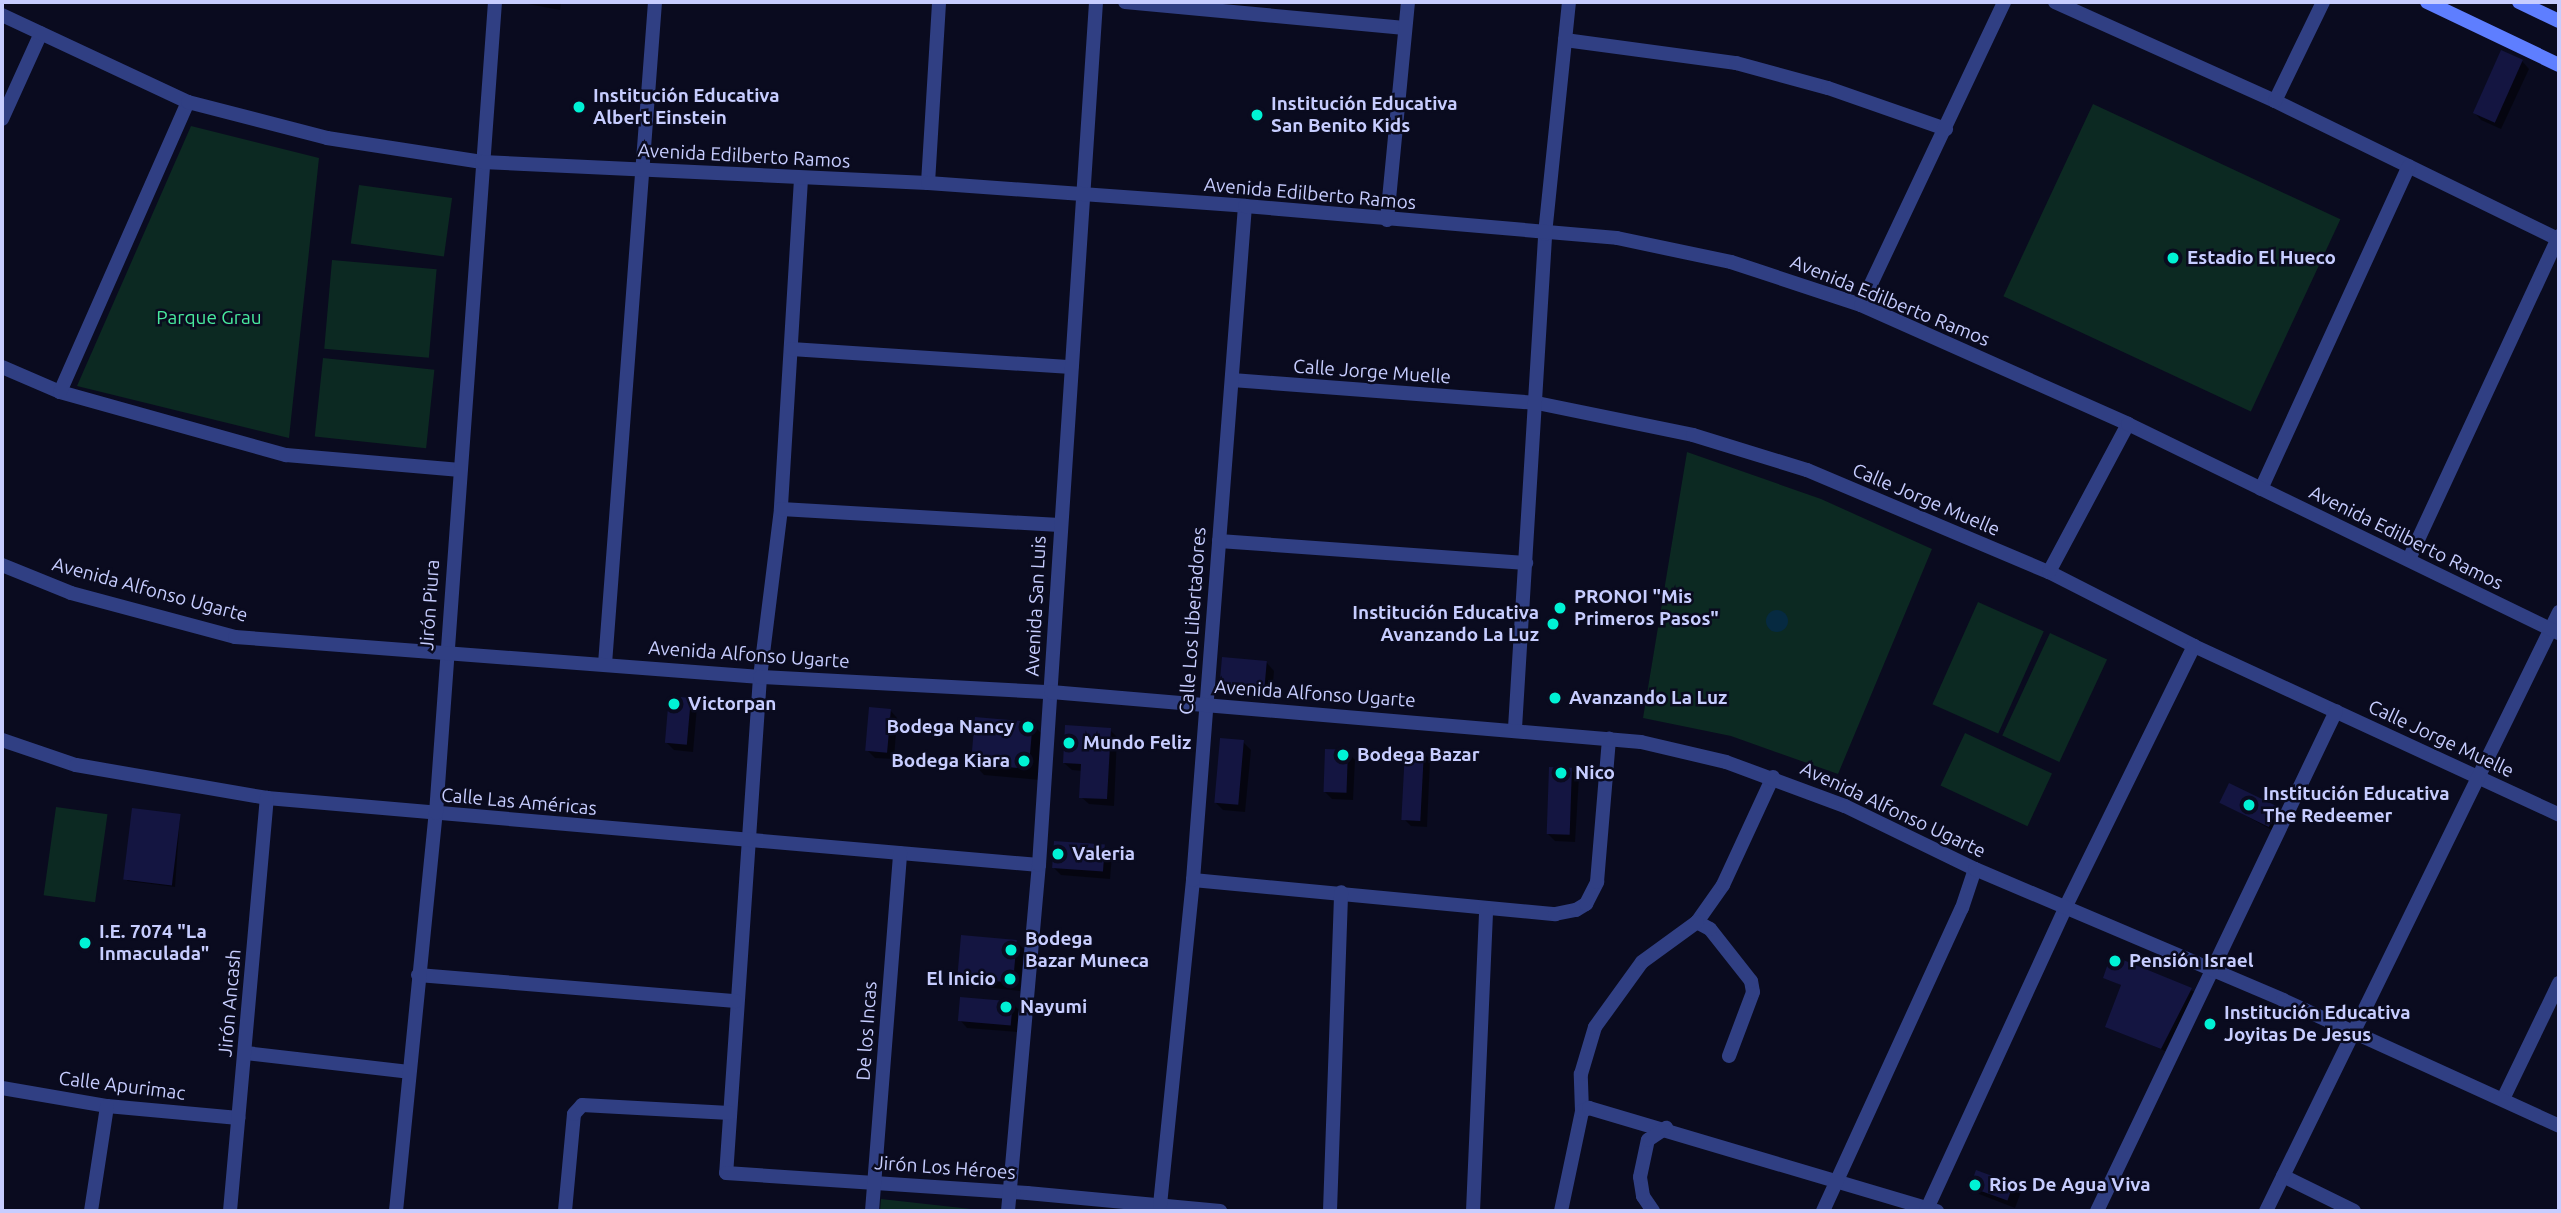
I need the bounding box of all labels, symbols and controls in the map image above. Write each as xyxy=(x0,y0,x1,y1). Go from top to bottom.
place label: Institución Educativa Albert Einstein xyxy=(593,85,780,129)
place label: Institución Educativa San Benito Kids xyxy=(1271,93,1458,137)
marker: Institución Educativa Albert Einstein xyxy=(571,99,587,115)
marker: Institución Educativa San Benito Kids xyxy=(1249,107,1265,123)
street label: Avenida Edilberto Ramos xyxy=(637,139,851,173)
street label: Avenida Edilberto Ramos xyxy=(1203,173,1417,215)
place label: Estadio El Hueco xyxy=(2187,247,2336,269)
marker: Estadio El Hueco xyxy=(2165,250,2181,266)
street label: Avenida Edilberto Ramos xyxy=(1787,251,1993,351)
park label: Parque Grau xyxy=(156,307,262,329)
street label: Calle Jorge Muelle xyxy=(1292,355,1452,389)
street label: Calle Jorge Muelle xyxy=(1849,459,2003,541)
street label: Avenida Edilberto Ramos xyxy=(2305,481,2507,595)
street label: Calle Los Libertadores xyxy=(1175,526,1211,716)
street label: Avenida San Luis xyxy=(1021,535,1051,677)
street label: Avenida Alfonso Ugarte xyxy=(50,553,250,627)
street label: Jirón Piura xyxy=(415,559,445,651)
place label: PRONOI "Mis Primeros Pasos" xyxy=(1574,586,1719,630)
marker: PRONOI "Mis Primeros Pasos" xyxy=(1552,600,1568,616)
place label: Institución Educativa Avanzando La Luz xyxy=(1352,602,1539,646)
marker: Institución Educativa Avanzando La Luz xyxy=(1545,616,1561,632)
street label: Avenida Alfonso Ugarte xyxy=(648,637,850,673)
street label: Avenida Alfonso Ugarte xyxy=(1214,676,1416,712)
place label: Avanzando La Luz xyxy=(1569,687,1727,709)
marker: Avanzando La Luz xyxy=(1547,690,1563,706)
place label: Victorpan xyxy=(688,693,776,715)
street label: Calle Jorge Muelle xyxy=(2365,695,2517,783)
marker: Victorpan xyxy=(666,696,682,712)
place label: Bodega Nancy xyxy=(886,716,1014,738)
marker: Bodega Nancy xyxy=(1020,719,1036,735)
place label: Mundo Feliz xyxy=(1083,732,1191,754)
marker: Mundo Feliz xyxy=(1061,735,1077,751)
place label: Bodega Bazar xyxy=(1357,744,1479,766)
marker: Bodega Bazar xyxy=(1335,747,1351,763)
place label: Bodega Kiara xyxy=(891,750,1010,772)
marker: Bodega Kiara xyxy=(1016,753,1032,769)
street label: Avenida Alfonso Ugarte xyxy=(1797,757,1989,863)
place label: Nico xyxy=(1575,762,1615,784)
marker: Nico xyxy=(1553,765,1569,781)
place label: Institución Educativa The Redeemer xyxy=(2263,783,2450,827)
street label: Calle Las Américas xyxy=(440,784,598,820)
marker: Institución Educativa The Redeemer xyxy=(2241,797,2257,813)
place label: Valeria xyxy=(1072,843,1135,865)
marker: Valeria xyxy=(1050,846,1066,862)
place label: I.E. 7074 "La Inmaculada" xyxy=(99,921,209,965)
place label: Bodega Bazar Muneca xyxy=(1025,928,1149,972)
marker: I.E. 7074 "La Inmaculada" xyxy=(77,935,93,951)
marker: Bodega Bazar Muneca xyxy=(1003,942,1019,958)
street label: Jirón Ancash xyxy=(214,948,246,1058)
place label: Pensión Israel xyxy=(2129,950,2253,972)
marker: Pensión Israel xyxy=(2107,953,2123,969)
place label: El Inicio xyxy=(926,968,996,990)
marker: El Inicio xyxy=(1002,971,1018,987)
street label: De los Incas xyxy=(852,981,882,1081)
place label: Nayumi xyxy=(1020,996,1087,1018)
marker: Nayumi xyxy=(998,999,1014,1015)
place label: Institución Educativa Joyitas De Jesus xyxy=(2224,1002,2411,1046)
marker: Institución Educativa Joyitas De Jesus xyxy=(2202,1016,2218,1032)
street label: Calle Apurimac xyxy=(57,1067,187,1105)
street label: Jirón Los Héroes xyxy=(874,1152,1016,1184)
place label: Rios De Agua Viva xyxy=(1989,1174,2151,1196)
marker: Rios De Agua Viva xyxy=(1967,1177,1983,1193)

